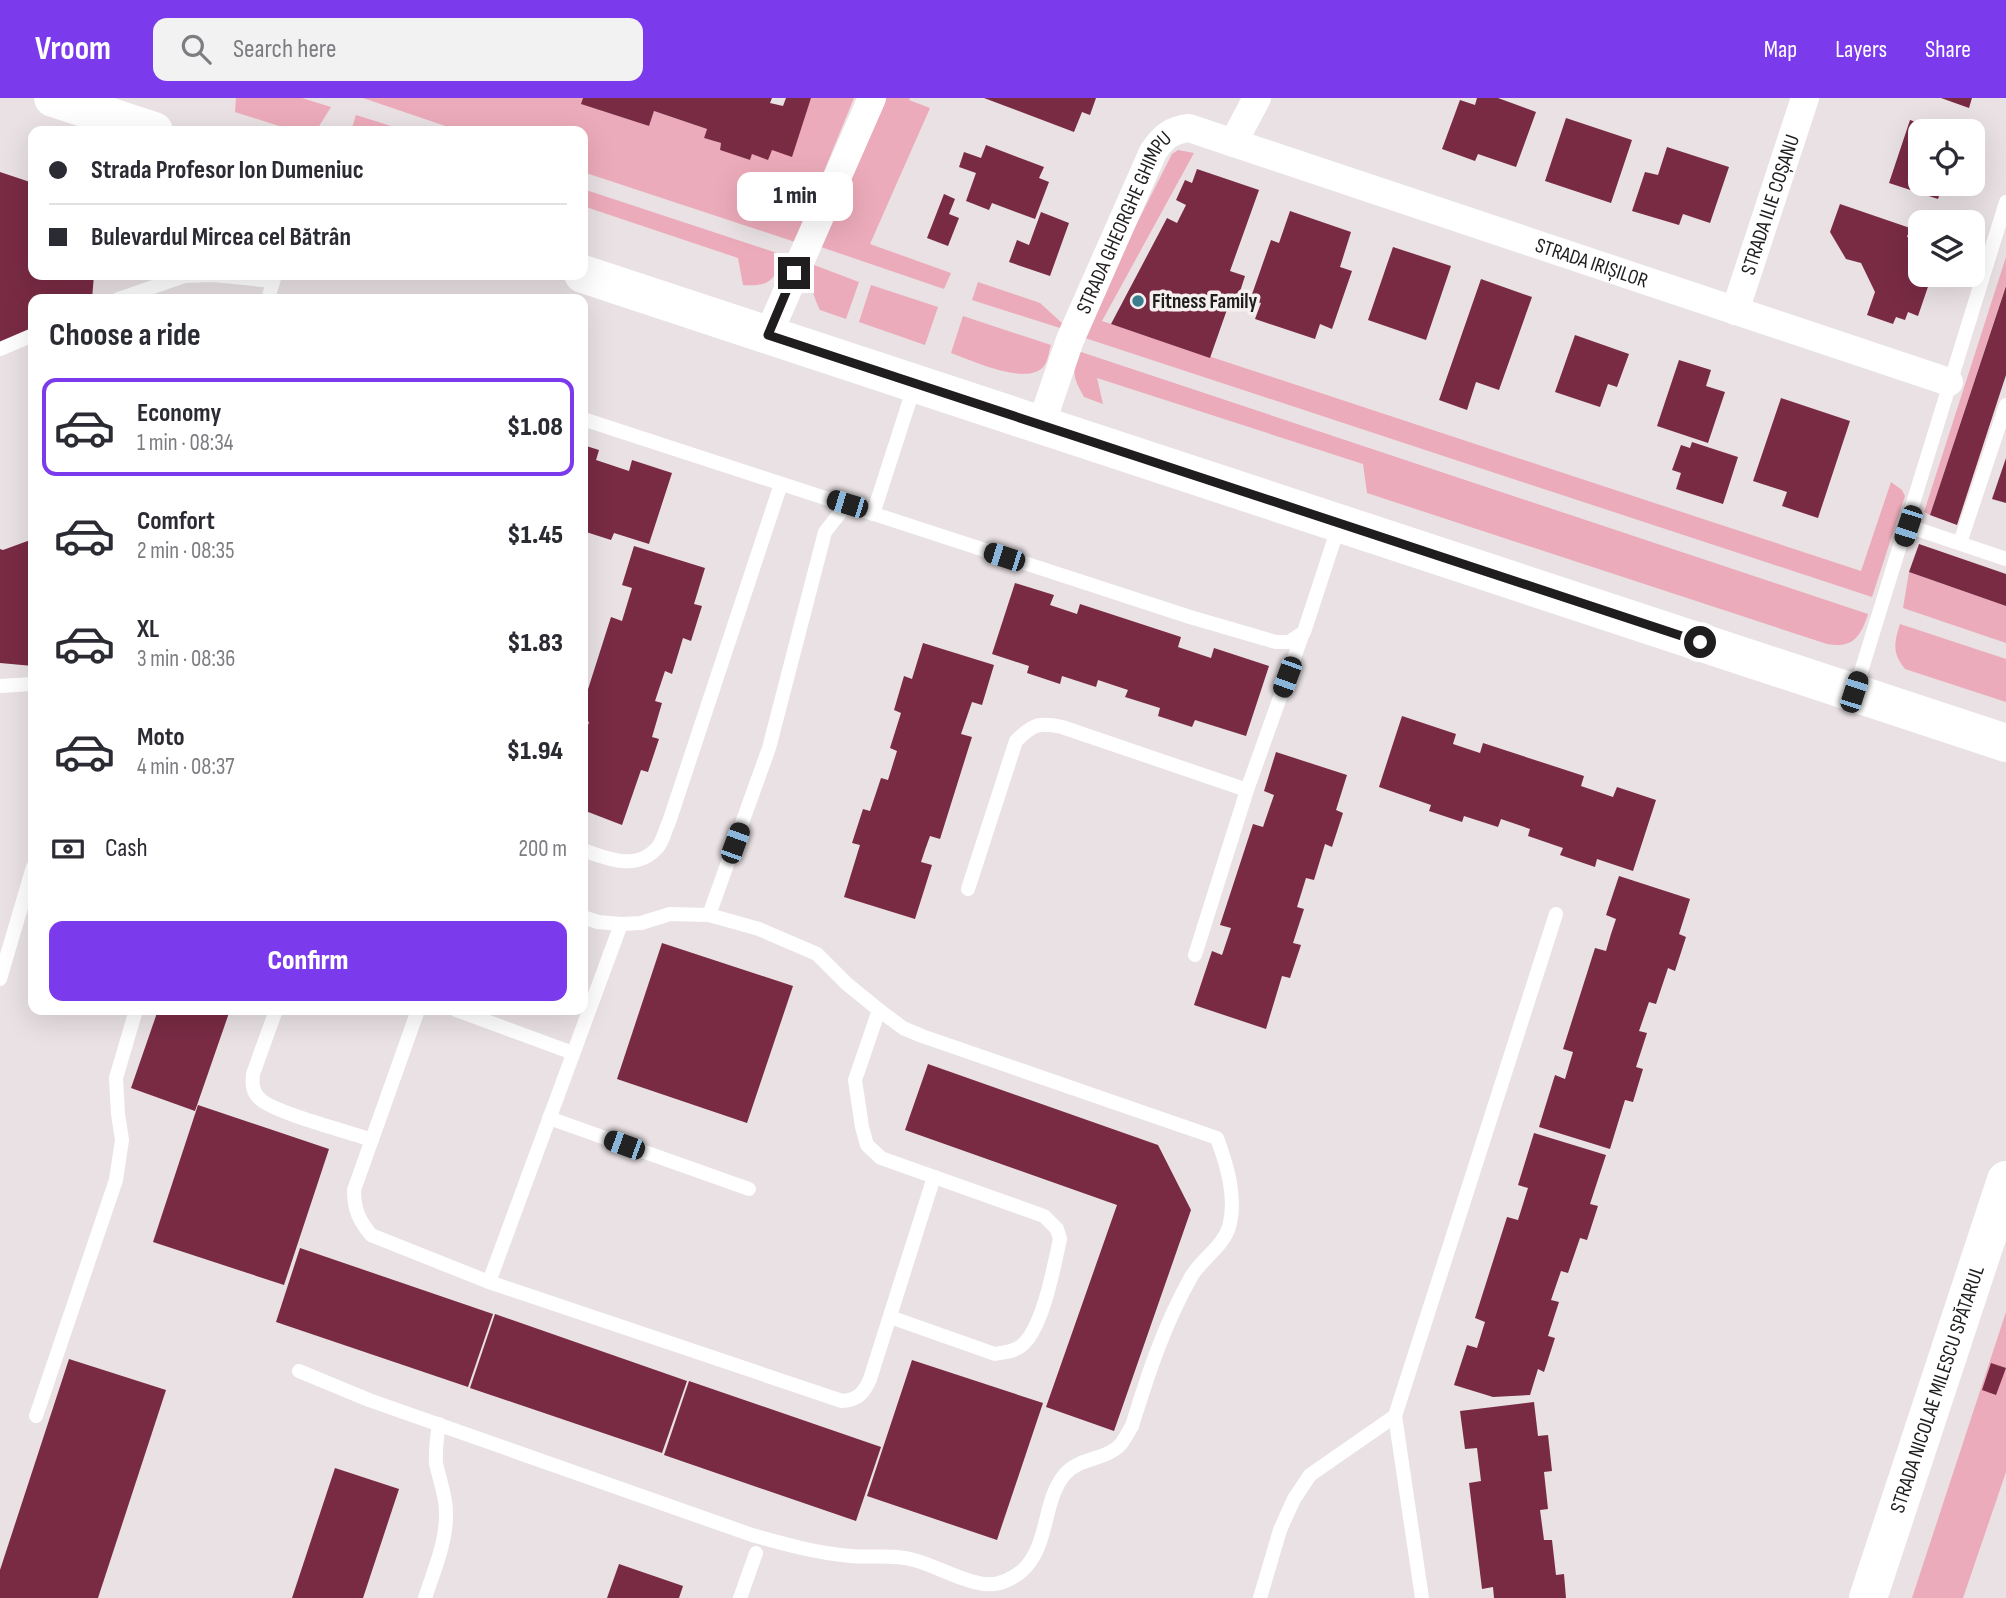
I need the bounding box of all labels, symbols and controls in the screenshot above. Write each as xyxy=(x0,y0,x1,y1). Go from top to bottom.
search box xyxy=(153,18,643,81)
text: Vroom xyxy=(35,29,111,69)
icon: search xyxy=(177,30,215,68)
text: Search here xyxy=(233,34,336,65)
text: Map xyxy=(1764,35,1797,64)
text: Layers xyxy=(1835,35,1887,64)
text: Share xyxy=(1925,35,1971,64)
map controls xyxy=(1908,119,1985,287)
button: locate xyxy=(1908,119,1985,196)
street label: STRADA GHEORGHE GHIMPU xyxy=(1071,126,1177,318)
street label: STRADA ILIE COȘANU xyxy=(1736,131,1805,278)
text: Strada Profesor Ion Dumeniuc xyxy=(91,155,364,186)
callout: 1 min xyxy=(736,172,852,220)
text: 1 min xyxy=(773,182,817,210)
button: layers xyxy=(1908,210,1985,287)
text: Bulevardul Mircea cel Bătrân xyxy=(91,222,351,253)
street label: STRADA IRIȘILOR xyxy=(1532,233,1651,294)
route end xyxy=(778,257,810,289)
place label: Fitness Family xyxy=(1152,289,1258,314)
marker: Fitness Family xyxy=(1130,293,1146,309)
text: Choose a ride xyxy=(49,316,201,355)
icon: car xyxy=(53,396,116,459)
text: Economy xyxy=(137,398,221,429)
text: $1.08 xyxy=(507,412,563,443)
text: 1 min · 08:34 xyxy=(137,429,233,457)
car xyxy=(824,488,871,520)
car xyxy=(1892,503,1925,549)
icon: car xyxy=(53,504,116,567)
text: Comfort xyxy=(137,506,215,537)
text: $1.45 xyxy=(507,520,563,551)
text: 2 min · 08:35 xyxy=(137,537,234,565)
car xyxy=(981,541,1028,573)
icon: car xyxy=(53,612,116,675)
text: XL xyxy=(137,614,159,645)
route start xyxy=(1684,626,1716,658)
text: $1.83 xyxy=(507,628,563,659)
text: 3 min · 08:36 xyxy=(137,645,235,673)
car xyxy=(1270,654,1305,700)
car xyxy=(1838,669,1871,715)
icon: car xyxy=(53,720,116,783)
text: Moto xyxy=(137,722,185,753)
text: $1.94 xyxy=(507,736,563,767)
text: 4 min · 08:37 xyxy=(137,753,235,781)
car xyxy=(718,820,753,866)
icon: cash xyxy=(49,830,87,868)
text: Cash xyxy=(105,833,148,864)
text: 200 m xyxy=(519,835,567,863)
button: Confirm xyxy=(49,921,567,1001)
car xyxy=(601,1128,648,1162)
street label: STRADA NICOLAE MILESCU SPĂTARUL xyxy=(1885,1262,1990,1516)

